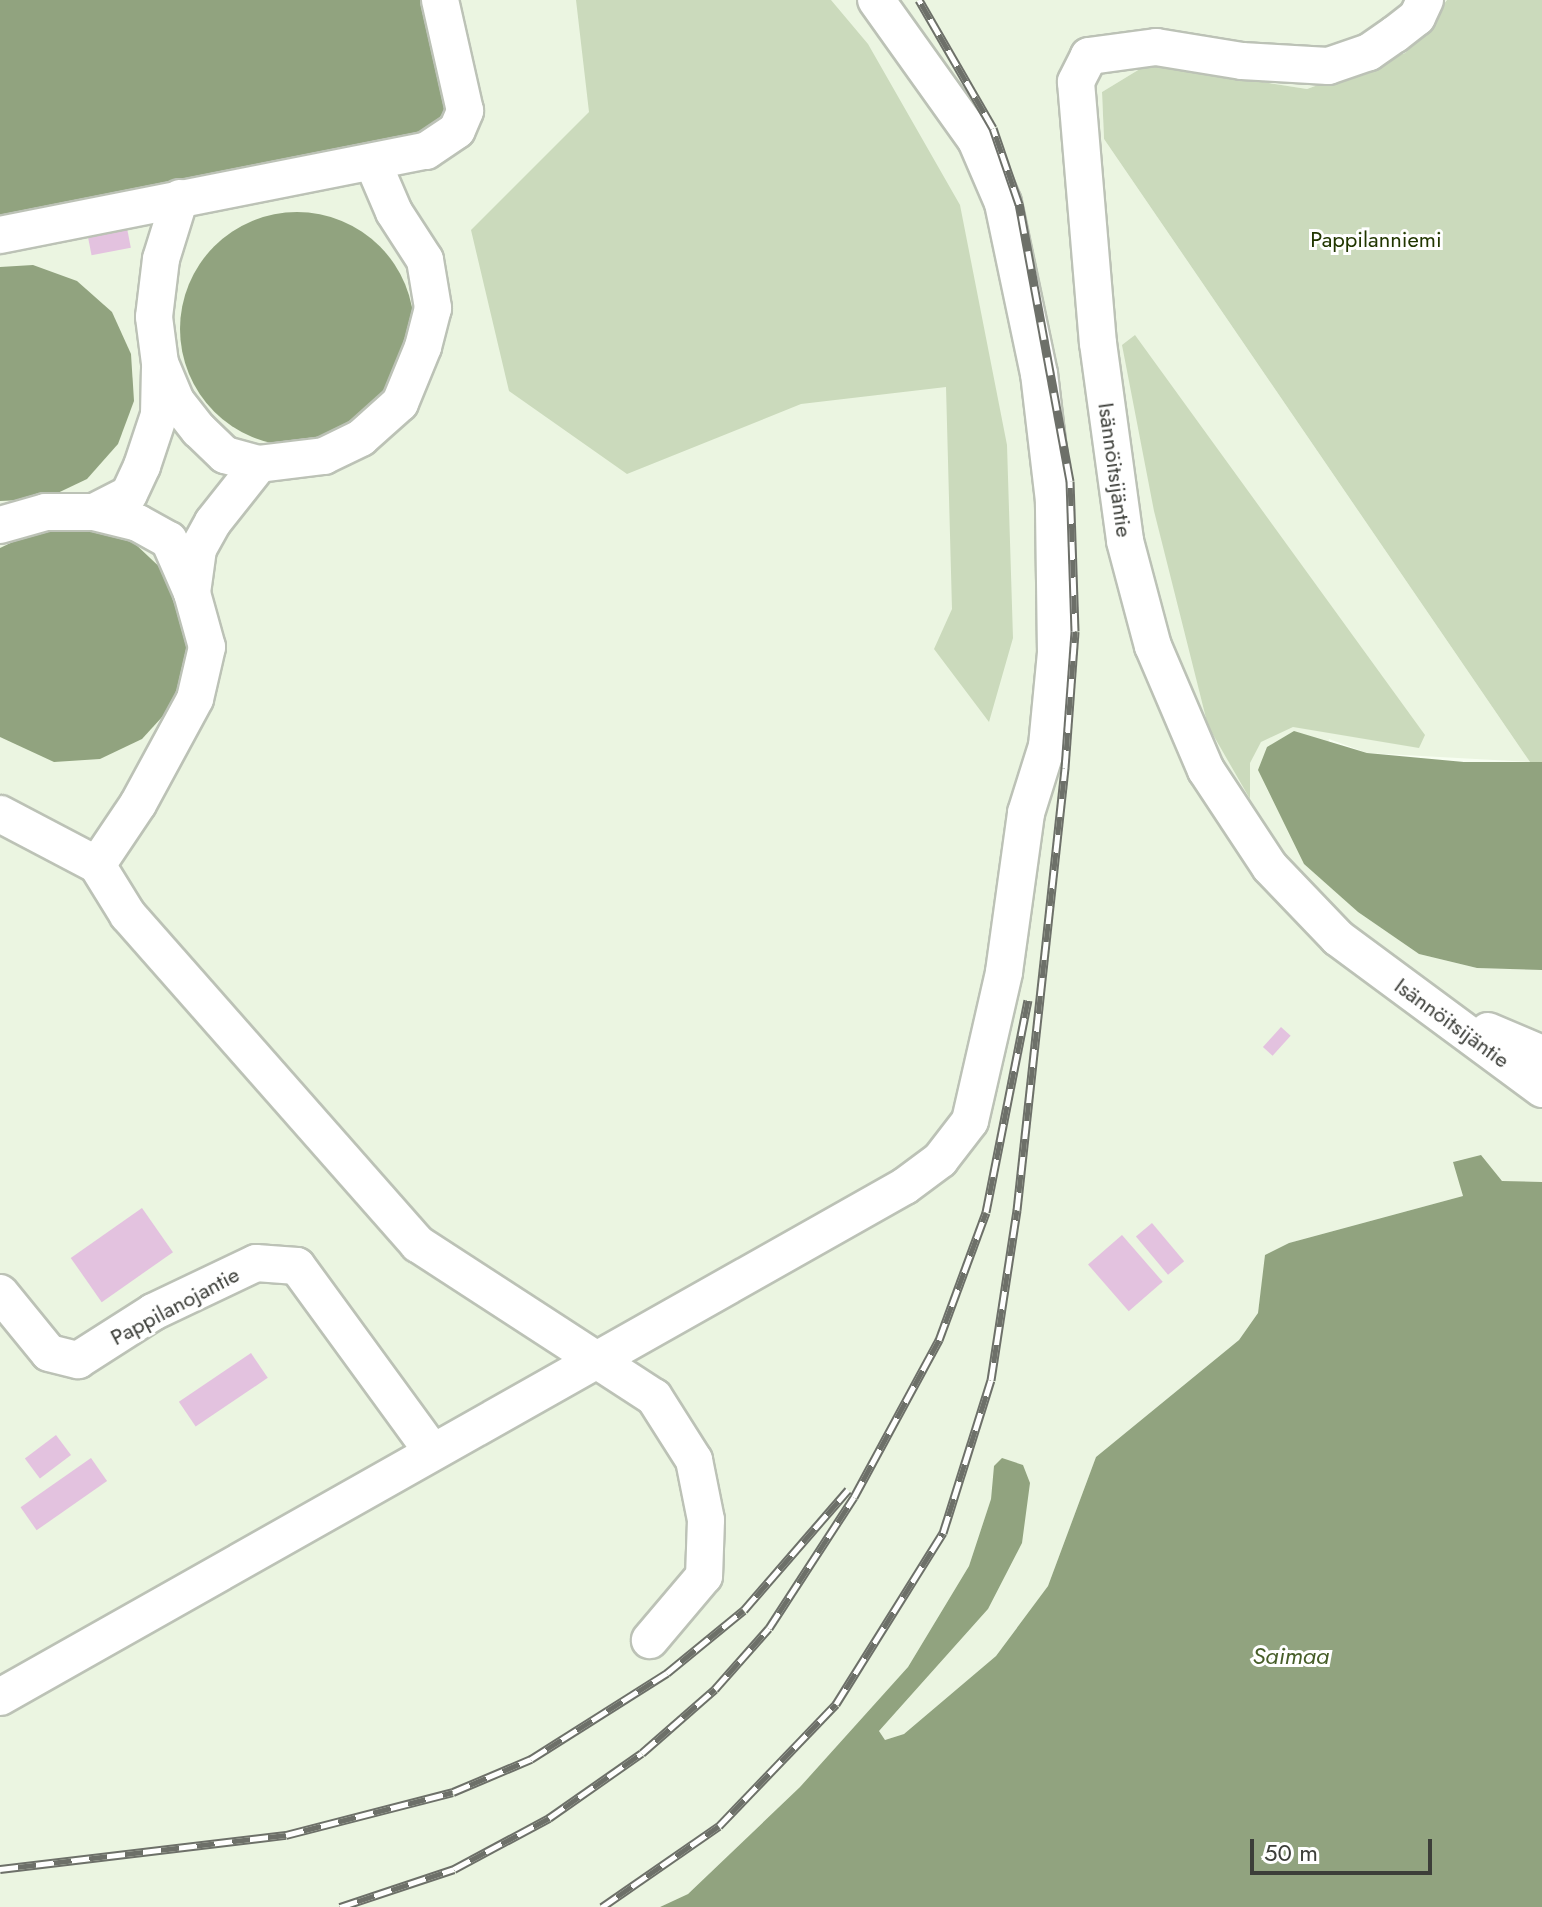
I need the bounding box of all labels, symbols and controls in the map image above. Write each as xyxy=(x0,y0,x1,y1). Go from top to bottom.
park label: Pappilanniemi xyxy=(1310,227,1442,253)
street label: Isännöitsijäntie xyxy=(1092,401,1138,539)
street label: Isännöitsijäntie xyxy=(1389,972,1515,1074)
street label: Pappilanojantie xyxy=(106,1261,244,1351)
water label: Saimaa xyxy=(1253,1642,1329,1670)
scale bar xyxy=(1254,1823,1436,1873)
text: 50 m xyxy=(1264,1835,1318,1870)

